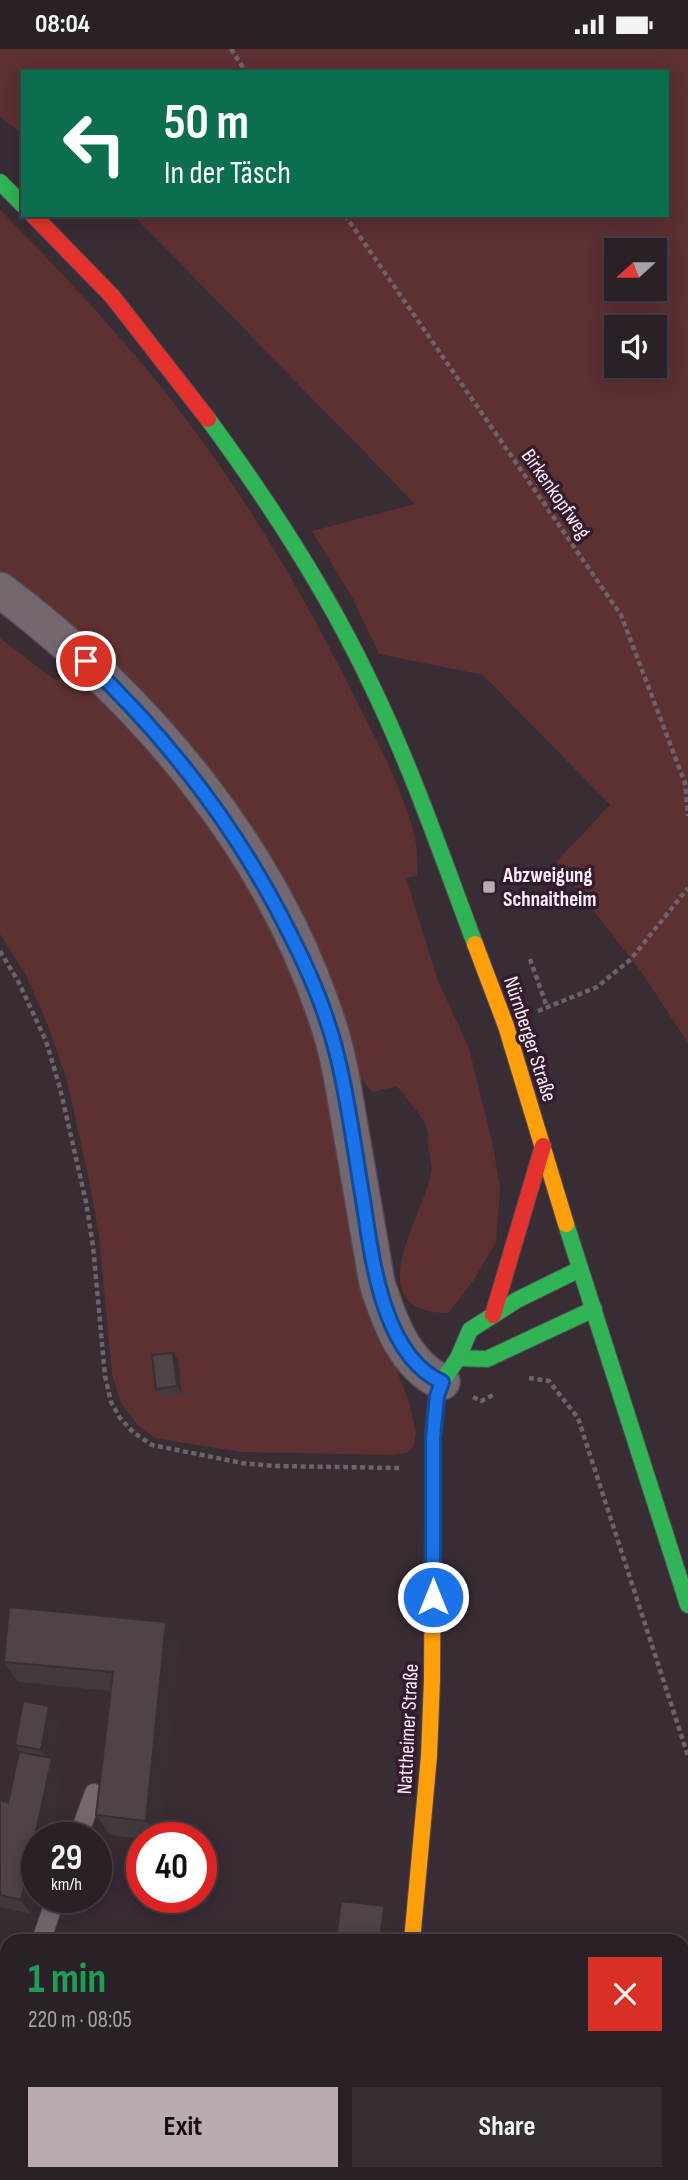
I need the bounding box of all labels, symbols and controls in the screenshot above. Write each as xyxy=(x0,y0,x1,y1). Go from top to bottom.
text: 08:04 xyxy=(35,9,90,40)
text: 50 m xyxy=(164,94,249,153)
icon: left xyxy=(49,98,140,189)
text: In der Täsch xyxy=(164,154,291,193)
north arrow xyxy=(604,238,667,301)
map controls xyxy=(604,238,667,378)
button: sound xyxy=(604,315,667,378)
street label: Birkenkopfweg xyxy=(516,444,596,544)
pin xyxy=(56,631,116,691)
icon: arrive xyxy=(67,642,105,680)
place label: Abzweigung Schnaitheim xyxy=(502,863,596,912)
marker: Abzweigung Schnaitheim xyxy=(481,879,497,895)
street label: Nürnberger Straße xyxy=(498,973,562,1105)
position arrow xyxy=(396,1560,470,1634)
street label: Nattheimer Straße xyxy=(392,1663,424,1795)
speed limit sign: 40 xyxy=(126,1822,217,1913)
text: 29 xyxy=(51,1837,82,1880)
text: km/h xyxy=(51,1874,82,1895)
text: 1 min xyxy=(28,1954,106,2005)
button: close xyxy=(588,1957,662,2031)
text: 220 m · 08:05 xyxy=(28,2006,132,2034)
button: Exit xyxy=(28,2087,338,2167)
button: Share xyxy=(352,2087,662,2167)

